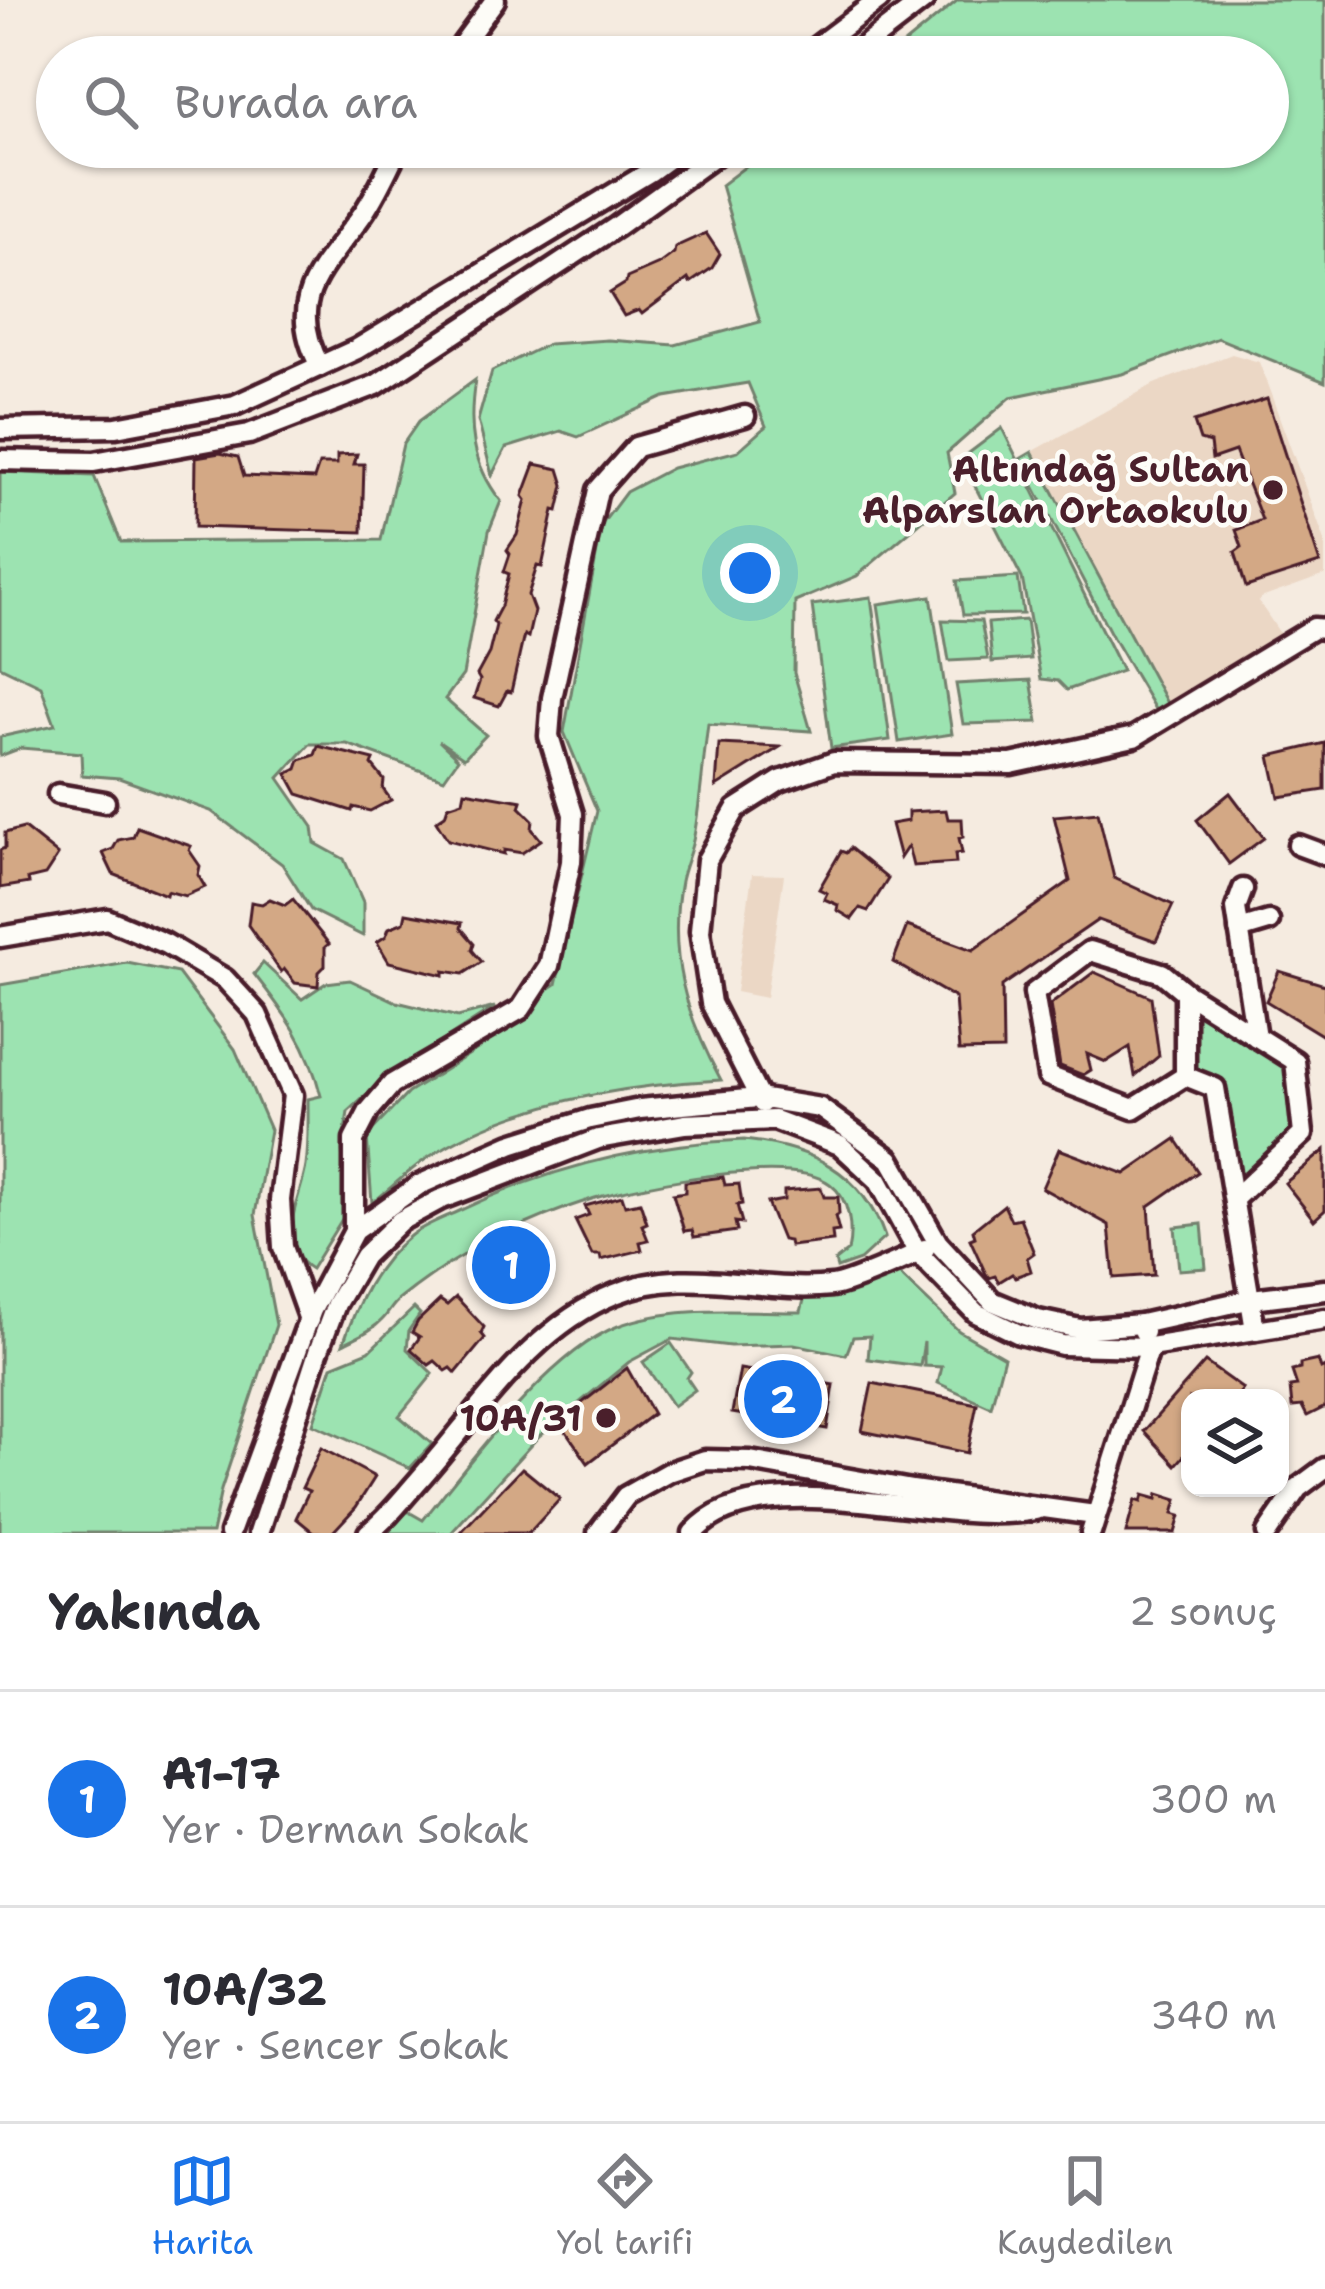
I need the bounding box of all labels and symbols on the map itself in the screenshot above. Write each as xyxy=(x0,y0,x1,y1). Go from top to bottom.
place label: Altındağ Sultan Alparslan Ortaokulu xyxy=(862,445,1249,535)
marker: Altındağ Sultan Alparslan Ortaokulu xyxy=(1260,477,1286,503)
your location xyxy=(720,543,780,603)
pin: 1 xyxy=(472,1220,550,1310)
pin: 2 xyxy=(744,1354,822,1444)
place label: 10A/31 xyxy=(459,1394,582,1443)
marker: 10A/31 xyxy=(593,1405,619,1431)

